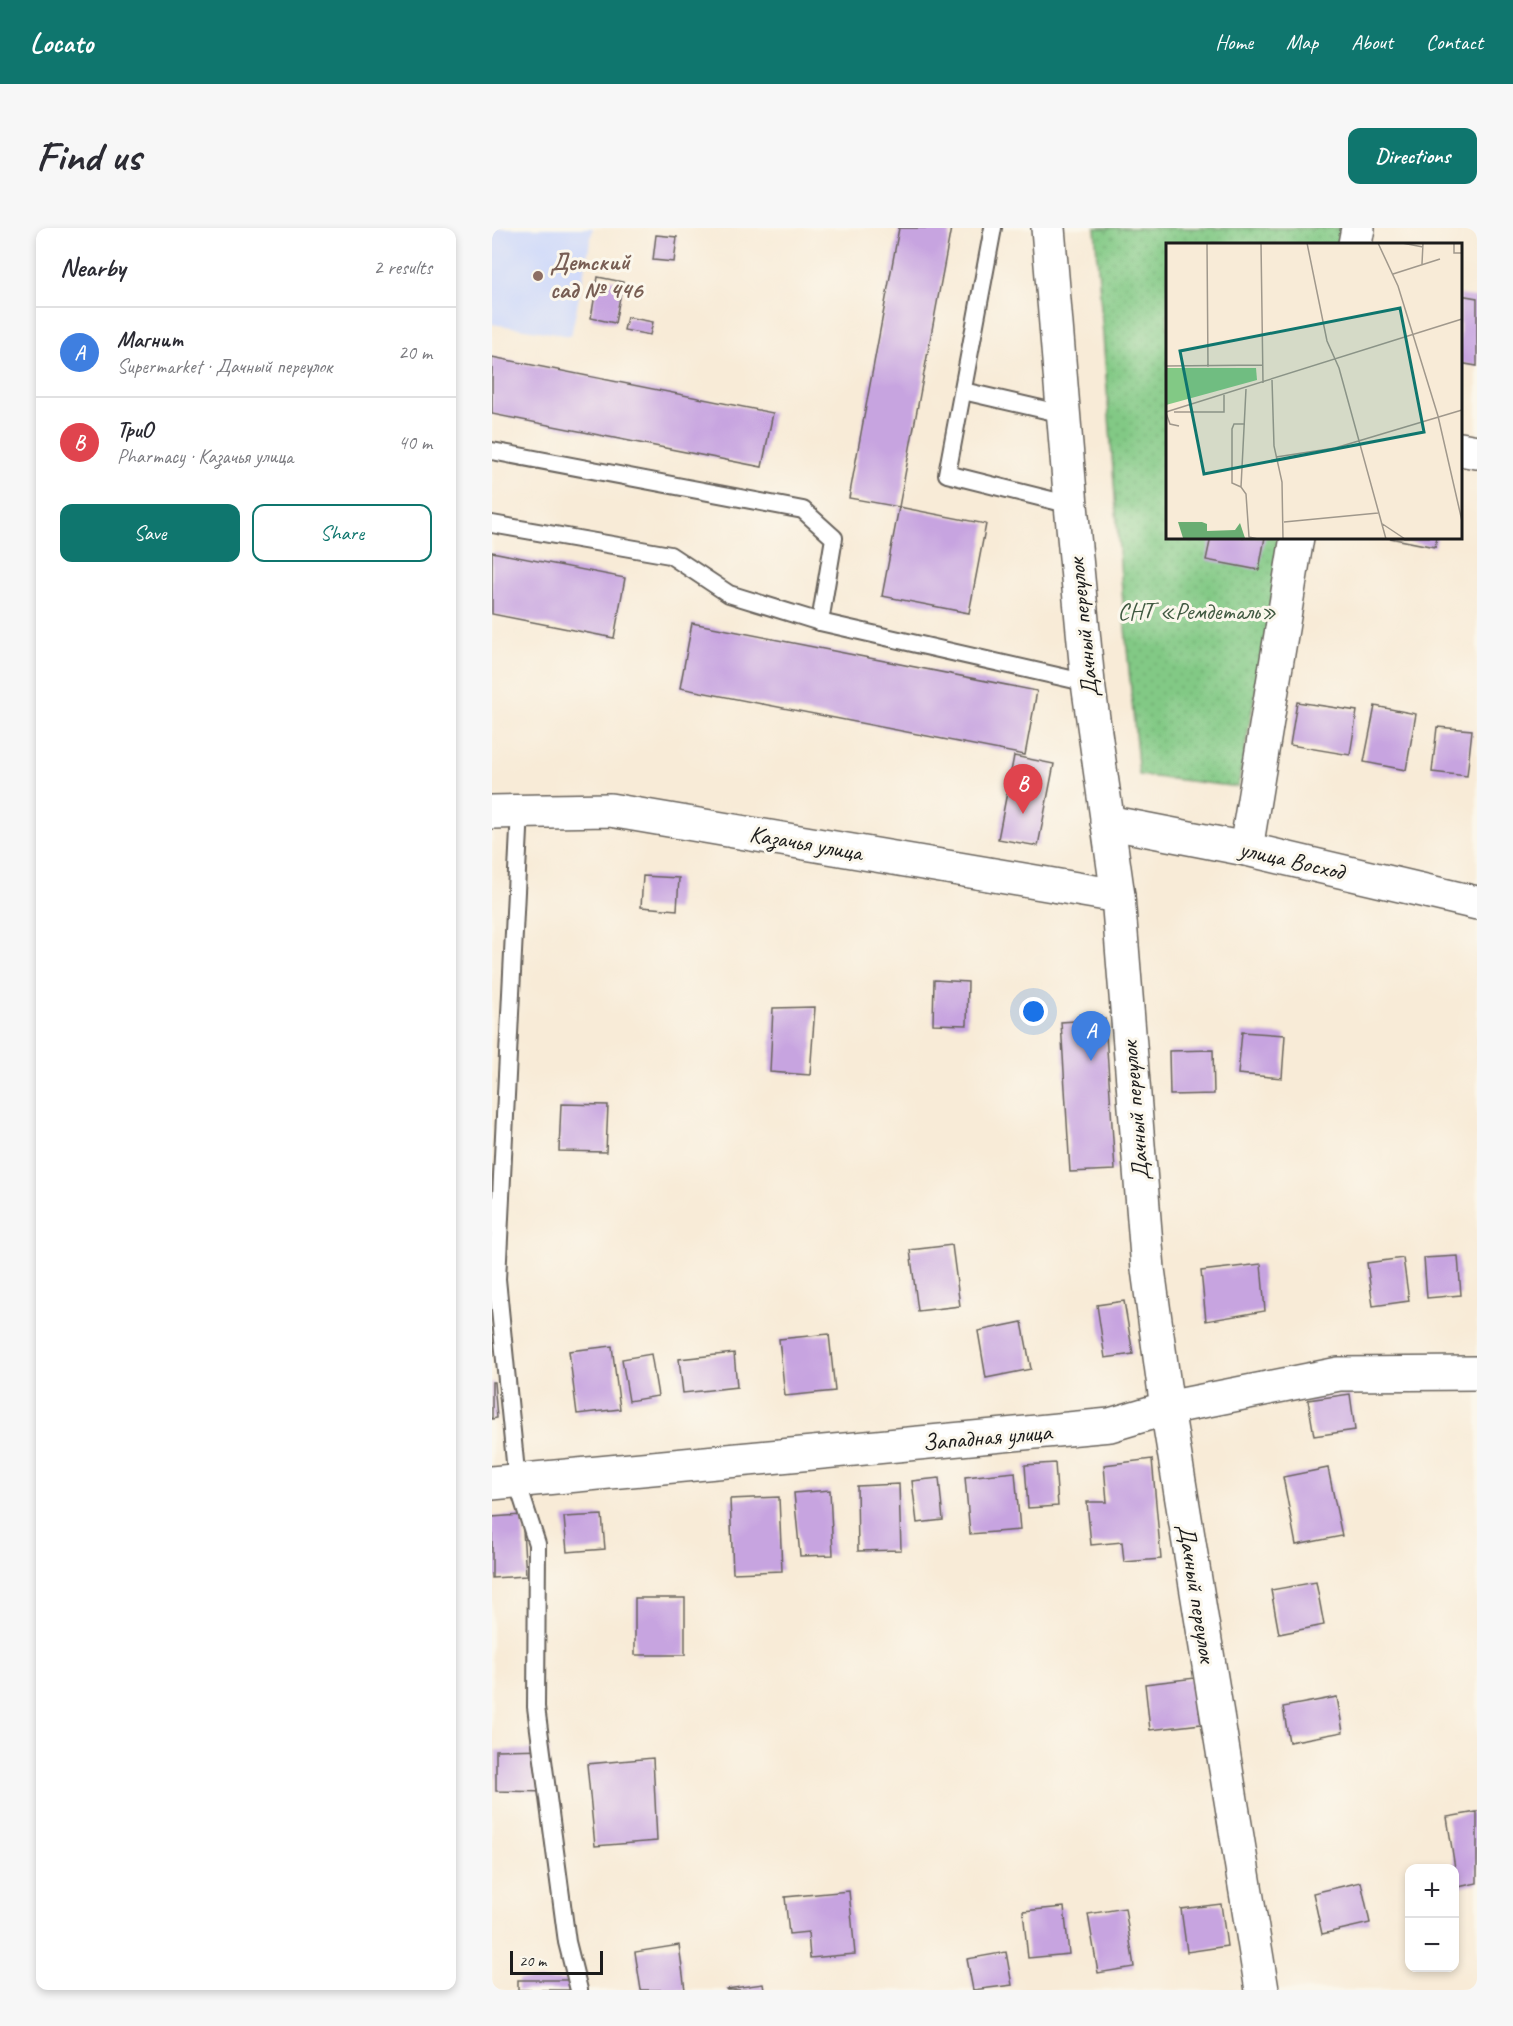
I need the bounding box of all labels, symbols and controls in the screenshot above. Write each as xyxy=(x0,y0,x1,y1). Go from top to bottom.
text: Locato xyxy=(30,25,93,60)
text: Home xyxy=(1215,29,1253,55)
text: Map xyxy=(1286,29,1318,55)
text: About xyxy=(1351,29,1393,55)
text: Contact xyxy=(1426,29,1483,55)
button: Directions xyxy=(1348,128,1477,184)
text: Find us xyxy=(36,130,141,183)
inset map xyxy=(1166,243,1462,538)
place label: Детский сад № 446 xyxy=(550,247,644,305)
text: Nearby xyxy=(60,251,125,284)
text: 2 results xyxy=(373,255,432,280)
marker: Детский сад № 446 xyxy=(531,269,545,283)
text: Магнит xyxy=(117,326,183,354)
text: A xyxy=(74,340,85,365)
text: 20 m xyxy=(398,340,432,365)
text: Supermarket · Дачный переулок xyxy=(117,354,332,379)
text: ТриО xyxy=(117,416,153,444)
text: B xyxy=(74,430,85,455)
text: 40 m xyxy=(398,430,432,455)
text: Pharmacy · Казачья улица xyxy=(117,444,293,469)
button: Save xyxy=(60,504,240,562)
button: Share xyxy=(252,504,432,562)
street label: Дачный переулок xyxy=(1061,555,1105,699)
park label: СНТ «Ремдеталь» xyxy=(1118,596,1277,626)
pin: B xyxy=(1004,764,1042,814)
street label: Казачья улица xyxy=(747,818,867,869)
street label: улица Восход xyxy=(1235,833,1350,887)
your location xyxy=(1019,997,1048,1026)
pin: A xyxy=(1072,1012,1110,1061)
street label: Дачный переулок xyxy=(1114,1038,1156,1182)
street label: Западная улица xyxy=(921,1416,1054,1458)
street label: Дачный переулок xyxy=(1171,1522,1223,1667)
map controls xyxy=(1405,1864,1459,1972)
button: + xyxy=(1405,1864,1459,1918)
button: − xyxy=(1405,1918,1459,1972)
scale bar xyxy=(510,1948,603,1976)
text: 20 m xyxy=(519,1951,546,1971)

